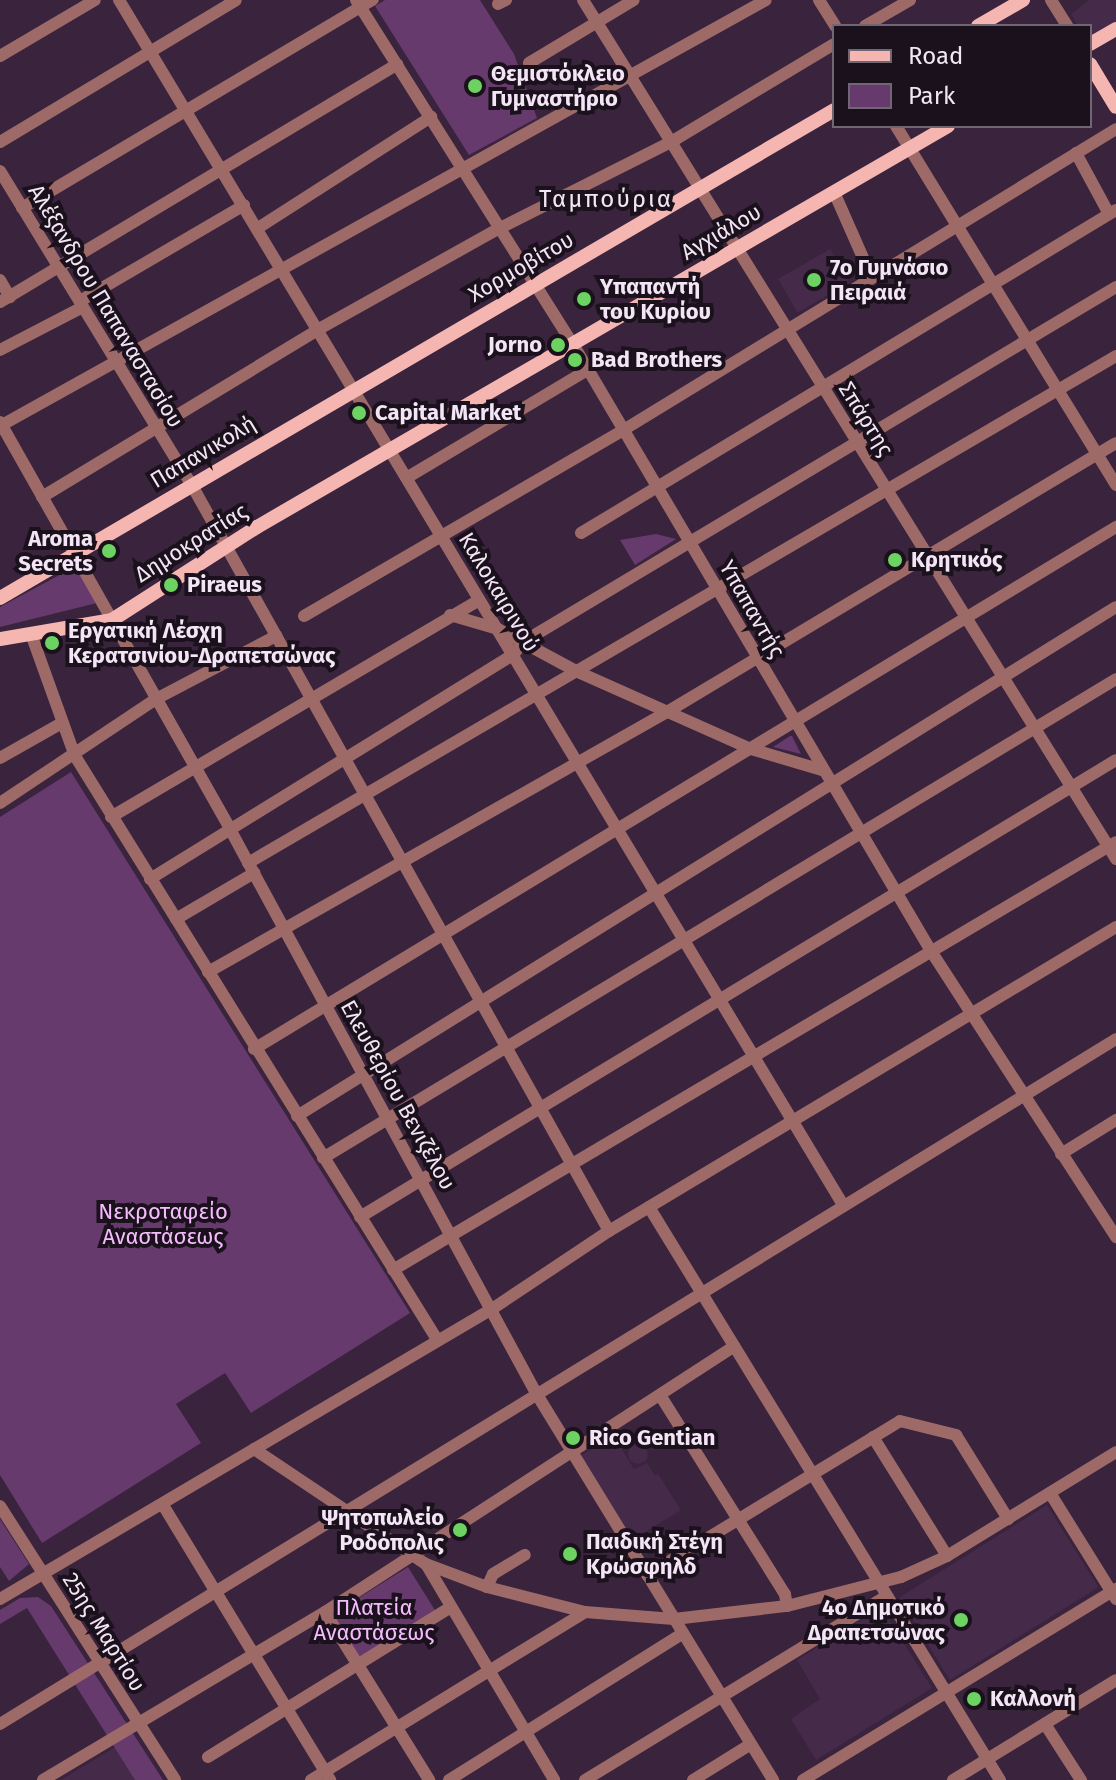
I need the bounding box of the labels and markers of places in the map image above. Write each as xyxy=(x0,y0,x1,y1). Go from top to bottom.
place label: Θεμιστόκλειο Γυμναστήριο xyxy=(491,60,625,112)
marker: Θεμιστόκλειο Γυμναστήριο xyxy=(466,77,484,95)
place label: 7ο Γυμνάσιο Πειραιά xyxy=(830,254,948,306)
marker: 7ο Γυμνάσιο Πειραιά xyxy=(805,271,823,289)
place label: Υπαπαντή του Κυρίου xyxy=(600,273,711,324)
marker: Υπαπαντή του Κυρίου xyxy=(575,290,593,308)
place label: Jorno xyxy=(488,332,542,358)
marker: Jorno xyxy=(549,336,567,354)
place label: Bad Brothers xyxy=(591,347,722,373)
marker: Bad Brothers xyxy=(566,351,584,369)
place label: Capital Market xyxy=(375,400,521,426)
marker: Capital Market xyxy=(350,404,368,422)
place label: Aroma Secrets xyxy=(18,525,93,576)
marker: Aroma Secrets xyxy=(100,542,118,560)
place label: Κρητικός xyxy=(911,547,1003,573)
marker: Κρητικός xyxy=(886,551,904,569)
place label: Piraeus xyxy=(187,572,262,598)
marker: Piraeus xyxy=(162,576,180,594)
place label: Εργατική Λέσχη Κερατσινίου-Δραπετσώνας xyxy=(68,617,336,668)
marker: Εργατική Λέσχη Κερατσινίου-Δραπετσώνας xyxy=(43,634,61,652)
place label: Rico Gentian xyxy=(589,1425,715,1451)
marker: Rico Gentian xyxy=(564,1429,582,1447)
place label: Ψητοπωλείο Ροδόπολις xyxy=(322,1504,444,1556)
marker: Ψητοπωλείο Ροδόπολις xyxy=(451,1521,469,1539)
place label: Παιδική Στέγη Κρώσφηλδ xyxy=(586,1528,723,1580)
marker: Παιδική Στέγη Κρώσφηλδ xyxy=(561,1545,579,1563)
place label: 4ο Δημοτικό Δραπετσώνας xyxy=(808,1594,945,1646)
marker: 4ο Δημοτικό Δραπετσώνας xyxy=(952,1611,970,1629)
place label: Καλλονή xyxy=(990,1686,1076,1712)
marker: Καλλονή xyxy=(965,1690,983,1708)

